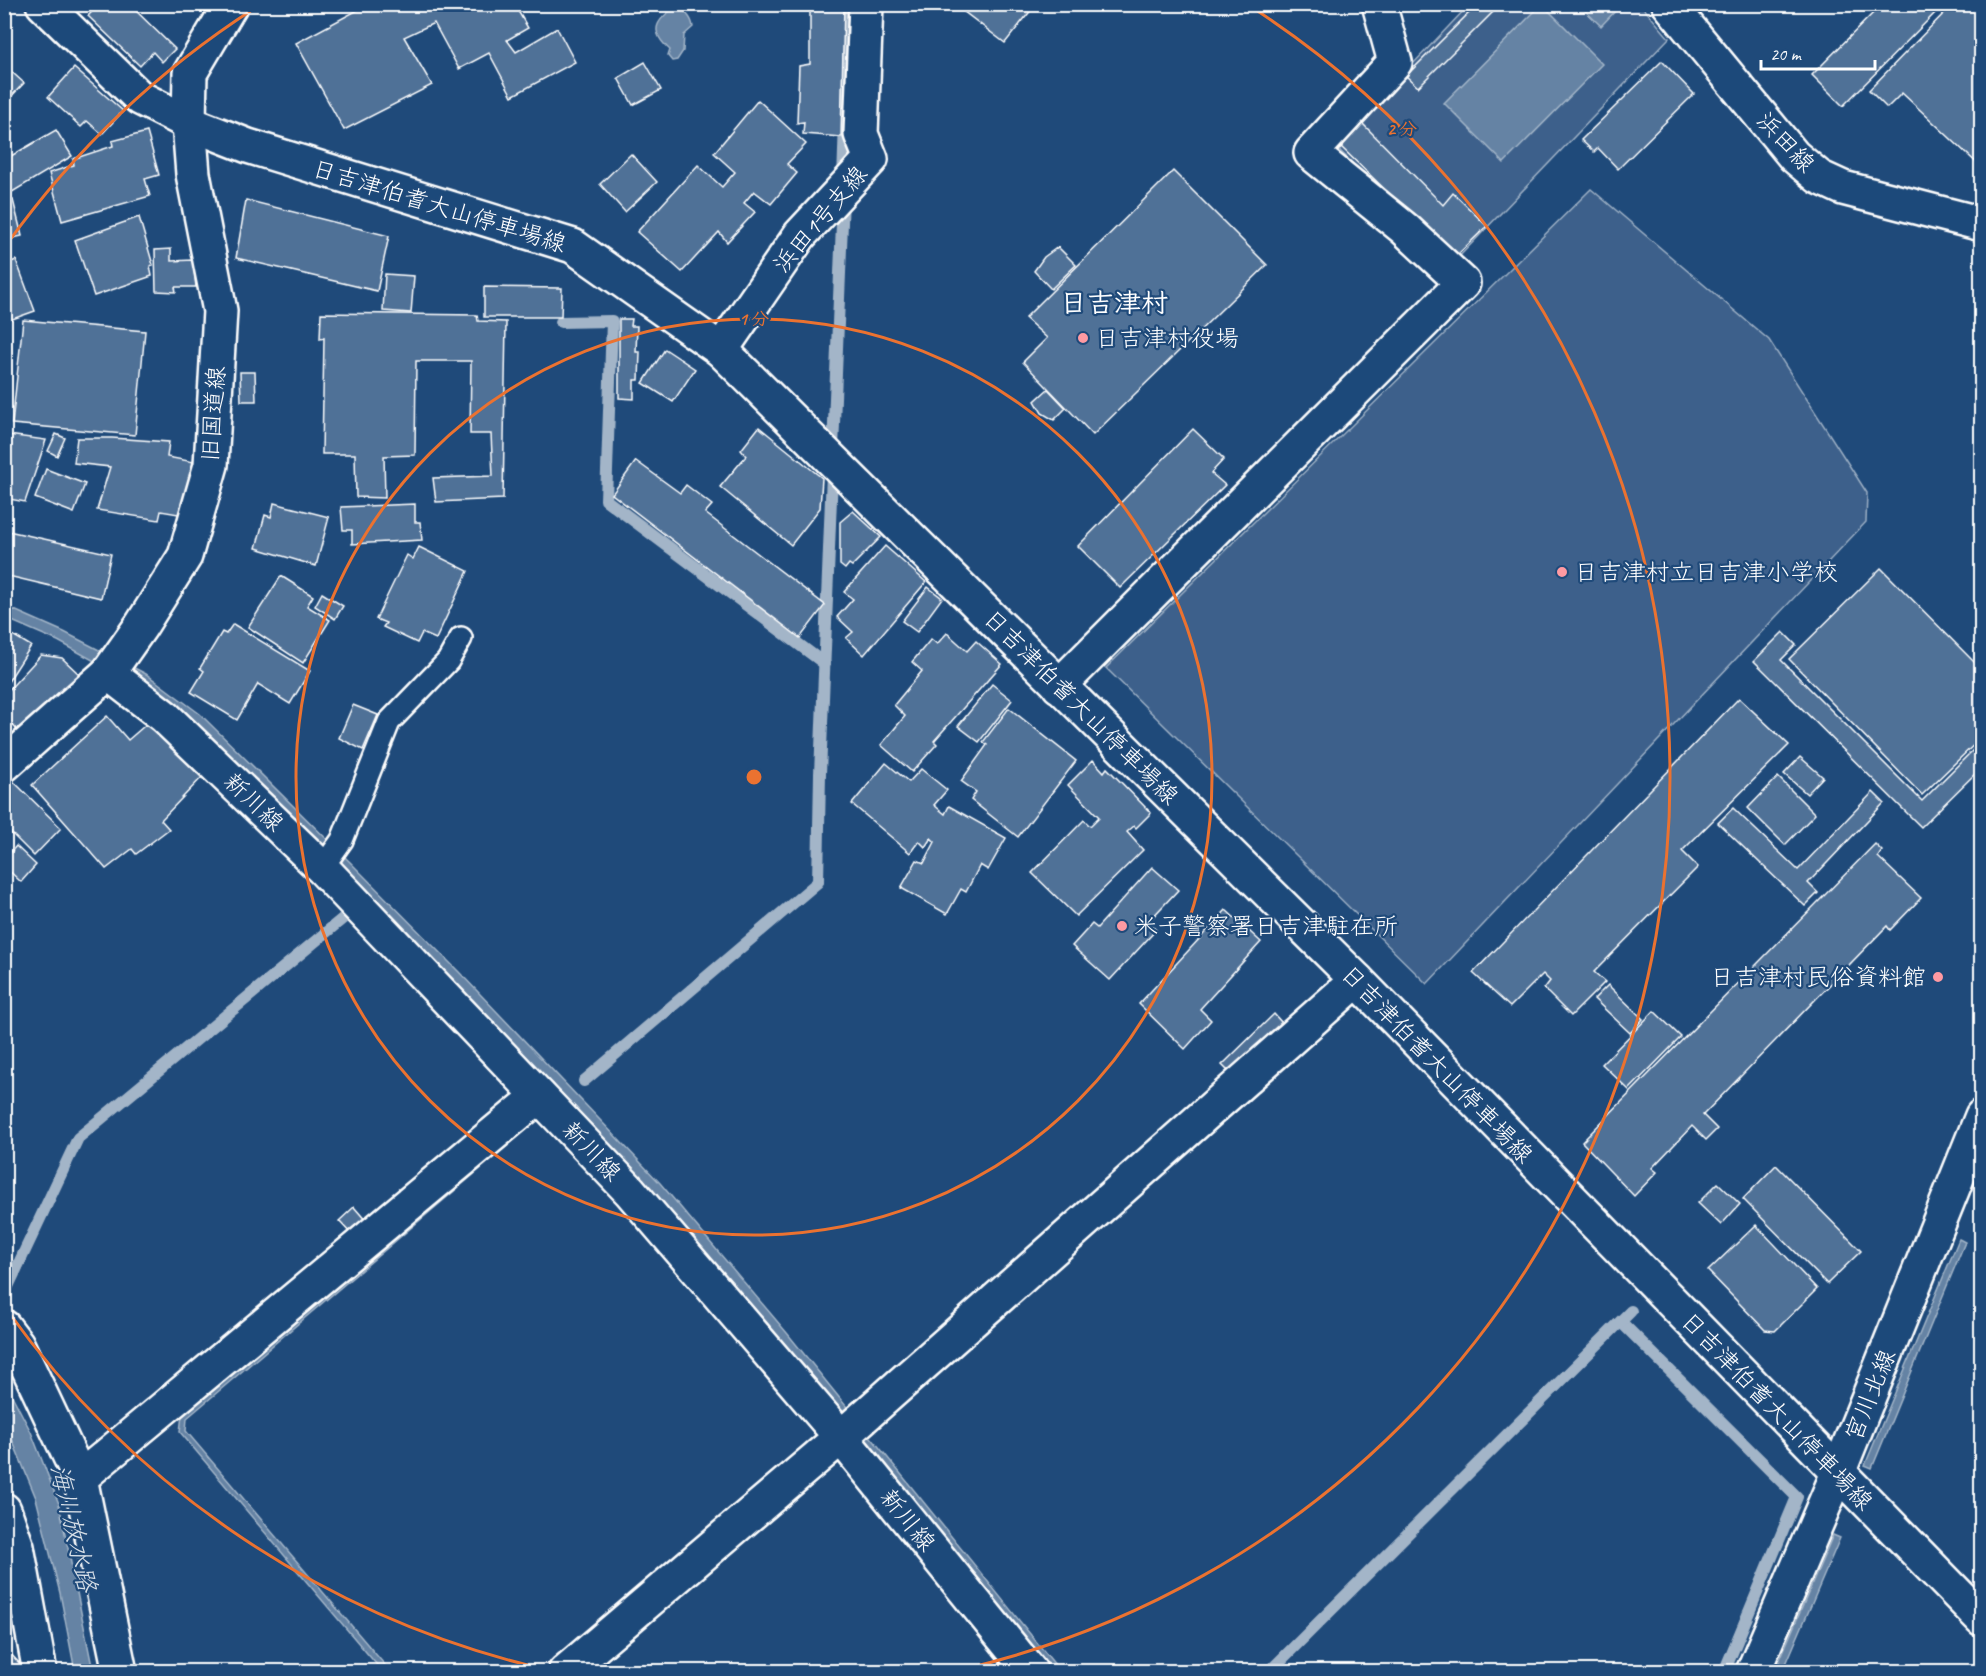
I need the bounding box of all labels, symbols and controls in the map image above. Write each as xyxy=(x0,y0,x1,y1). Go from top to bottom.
scale bar xyxy=(1761,33,1875,71)
text: 20 m xyxy=(1770,43,1803,65)
street label: 浜田線 xyxy=(1750,105,1822,179)
text: 2 分 xyxy=(1387,118,1417,140)
street label: 日吉津伯耆大山停車場線 xyxy=(308,153,570,259)
street label: 浜田1号支線 xyxy=(766,159,874,279)
district label: 日吉津村 xyxy=(1060,286,1168,320)
text: 1 分 xyxy=(739,308,769,330)
place label: 日吉津村役場 xyxy=(1095,323,1239,353)
marker: 日吉津村役場 xyxy=(1076,331,1090,345)
street label: 旧国道線 xyxy=(195,365,231,463)
place label: 日吉津村立日吉津小学校 xyxy=(1574,557,1838,587)
marker: 日吉津村立日吉津小学校 xyxy=(1555,565,1569,579)
street label: 日吉津伯耆大山停車場線 xyxy=(977,603,1185,811)
street label: 新川線 xyxy=(218,766,290,838)
centre of rings xyxy=(744,767,764,787)
place label: 米子警察署日吉津駐在所 xyxy=(1134,911,1398,941)
marker: 米子警察署日吉津駐在所 xyxy=(1115,919,1129,933)
street label: 日吉津伯耆大山停車場線 xyxy=(1335,959,1539,1169)
place label: 日吉津村民俗資料館 xyxy=(1710,962,1926,992)
marker: 日吉津村民俗資料館 xyxy=(1931,970,1945,984)
street label: 新川線 xyxy=(556,1115,628,1187)
street label: 日吉津伯耆大山停車場線 xyxy=(1675,1306,1879,1516)
street label: 宮川北線 xyxy=(1838,1345,1902,1445)
water label: 海川放水路 xyxy=(43,1461,105,1597)
street label: 新川線 xyxy=(874,1483,942,1557)

